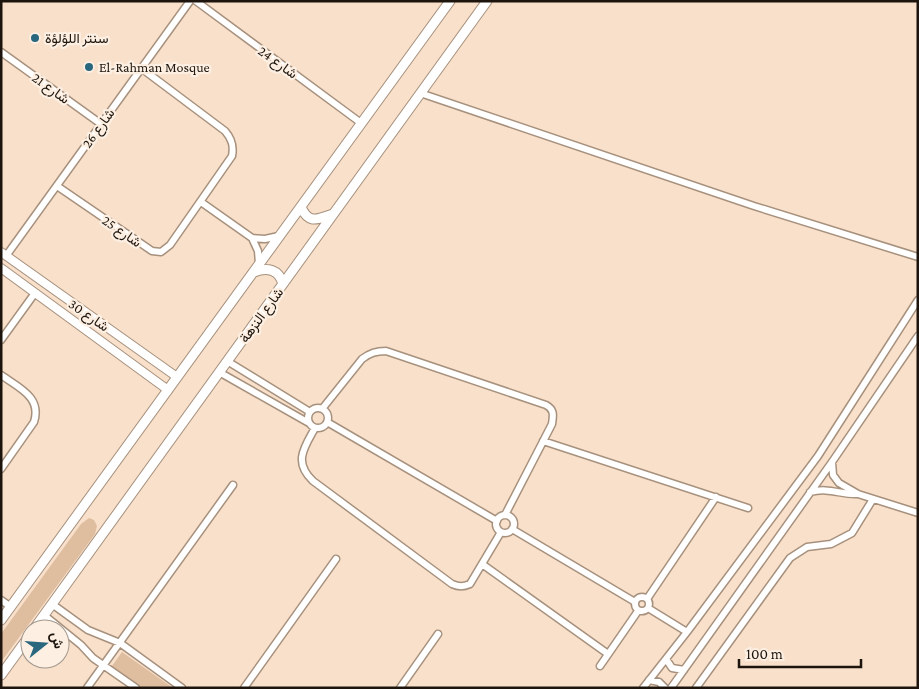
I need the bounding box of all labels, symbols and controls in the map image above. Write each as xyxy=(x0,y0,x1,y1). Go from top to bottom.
place label: سنتر اللؤلؤة xyxy=(45,30,109,47)
marker: سنتر اللؤلؤة xyxy=(29,32,41,44)
street label: شارع 24 xyxy=(253,42,301,84)
place label: El-Rahman Mosque xyxy=(99,59,210,75)
marker: El-Rahman Mosque xyxy=(83,61,95,73)
street label: شارع 21 xyxy=(27,69,73,109)
street label: شارع 26 xyxy=(78,105,120,152)
street label: شارع 25 xyxy=(98,212,145,253)
street label: شارع النزهة xyxy=(236,284,289,347)
street label: شارع 30 xyxy=(64,295,112,337)
north arrow xyxy=(20,619,70,669)
text: ش xyxy=(46,630,68,651)
scale bar xyxy=(739,636,862,668)
text: 100 m xyxy=(746,646,783,662)

